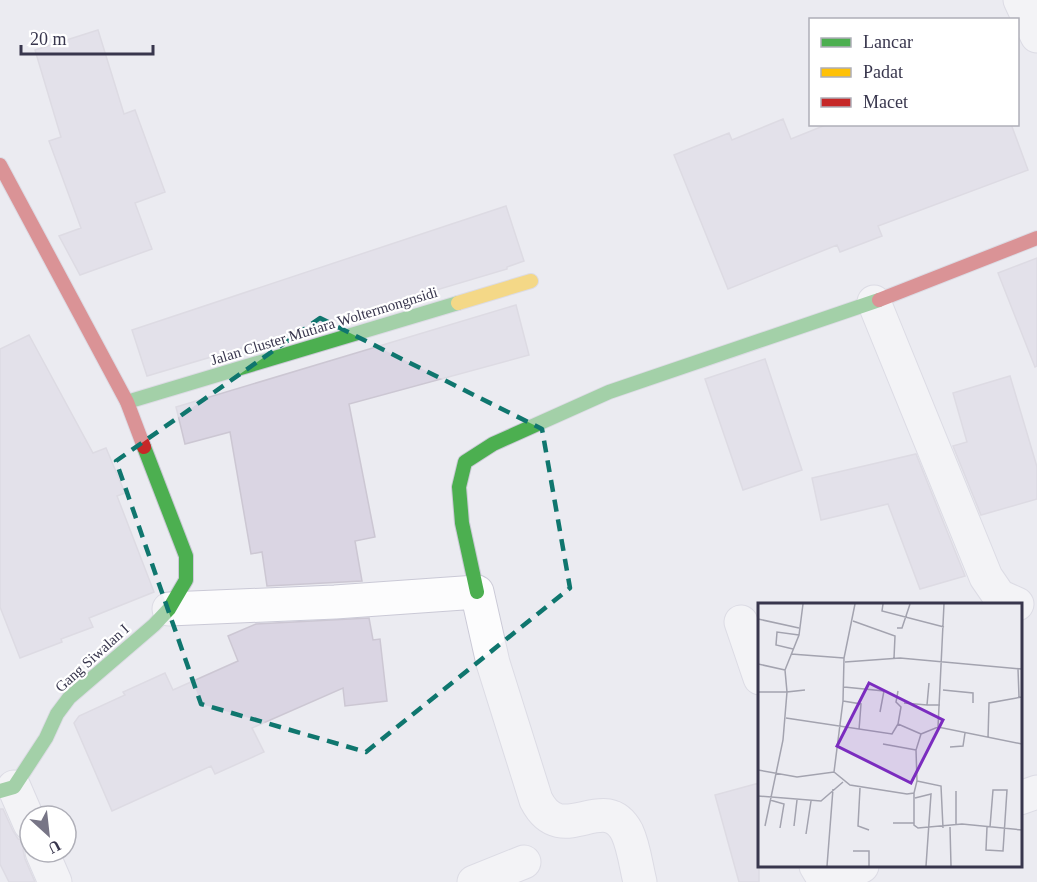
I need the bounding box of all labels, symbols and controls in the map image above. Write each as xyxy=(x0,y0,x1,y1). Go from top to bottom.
scale bar xyxy=(21,18,153,56)
legend xyxy=(809,18,1019,126)
text: 20 m xyxy=(30,29,67,49)
text: Lancar xyxy=(863,32,913,52)
text: Padat xyxy=(863,62,903,82)
text: Macet xyxy=(863,92,908,112)
street label: Jalan Cluster Mutiara Woltermongnsidi xyxy=(209,284,439,368)
inset map xyxy=(758,603,1022,867)
street label: Gang Siwalan I xyxy=(52,621,132,695)
north arrow xyxy=(18,804,78,864)
text: U xyxy=(45,837,64,857)

